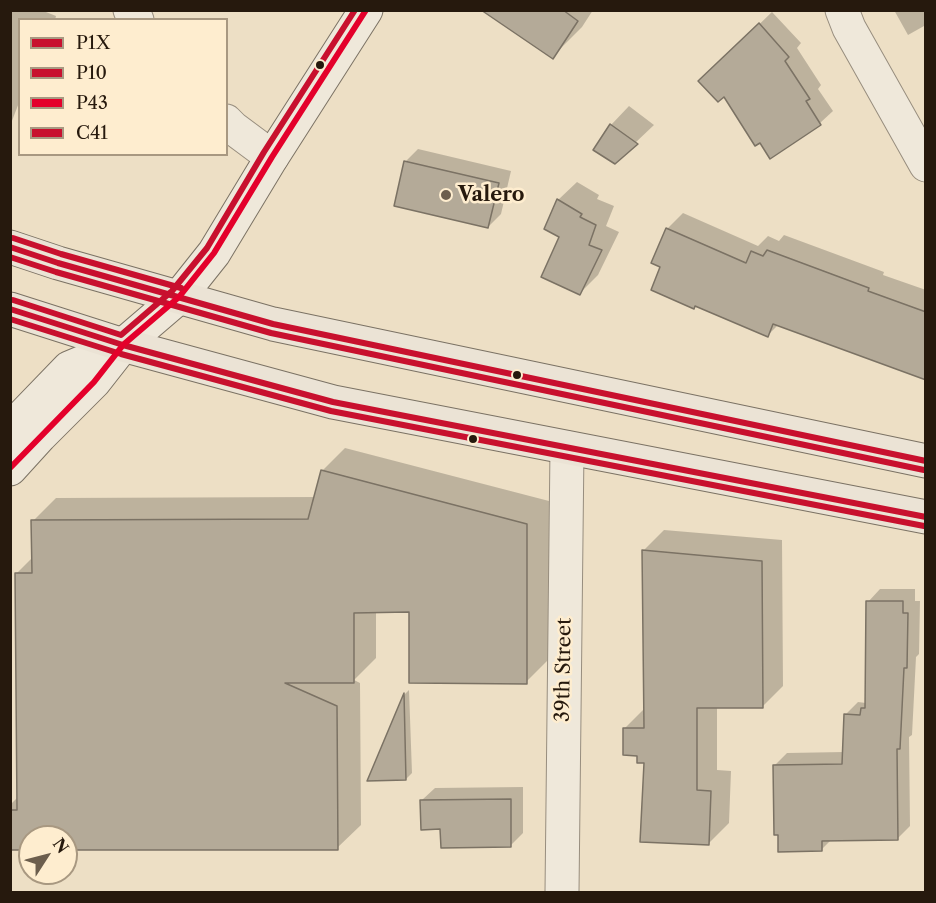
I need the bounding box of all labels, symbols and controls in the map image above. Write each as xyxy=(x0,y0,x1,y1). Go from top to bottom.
legend xyxy=(18,18,228,156)
text: P1X xyxy=(76,32,110,54)
unlabelled marker xyxy=(314,59,326,71)
text: P10 xyxy=(76,62,107,84)
text: P43 xyxy=(76,92,108,114)
text: C41 xyxy=(76,122,108,144)
place label: Valero xyxy=(458,183,524,207)
marker: Valero xyxy=(439,188,453,202)
unlabelled marker xyxy=(511,369,523,381)
unlabelled marker xyxy=(467,433,479,445)
street label: 39th Street xyxy=(551,618,577,722)
north arrow xyxy=(18,825,78,885)
text: N xyxy=(49,834,73,857)

